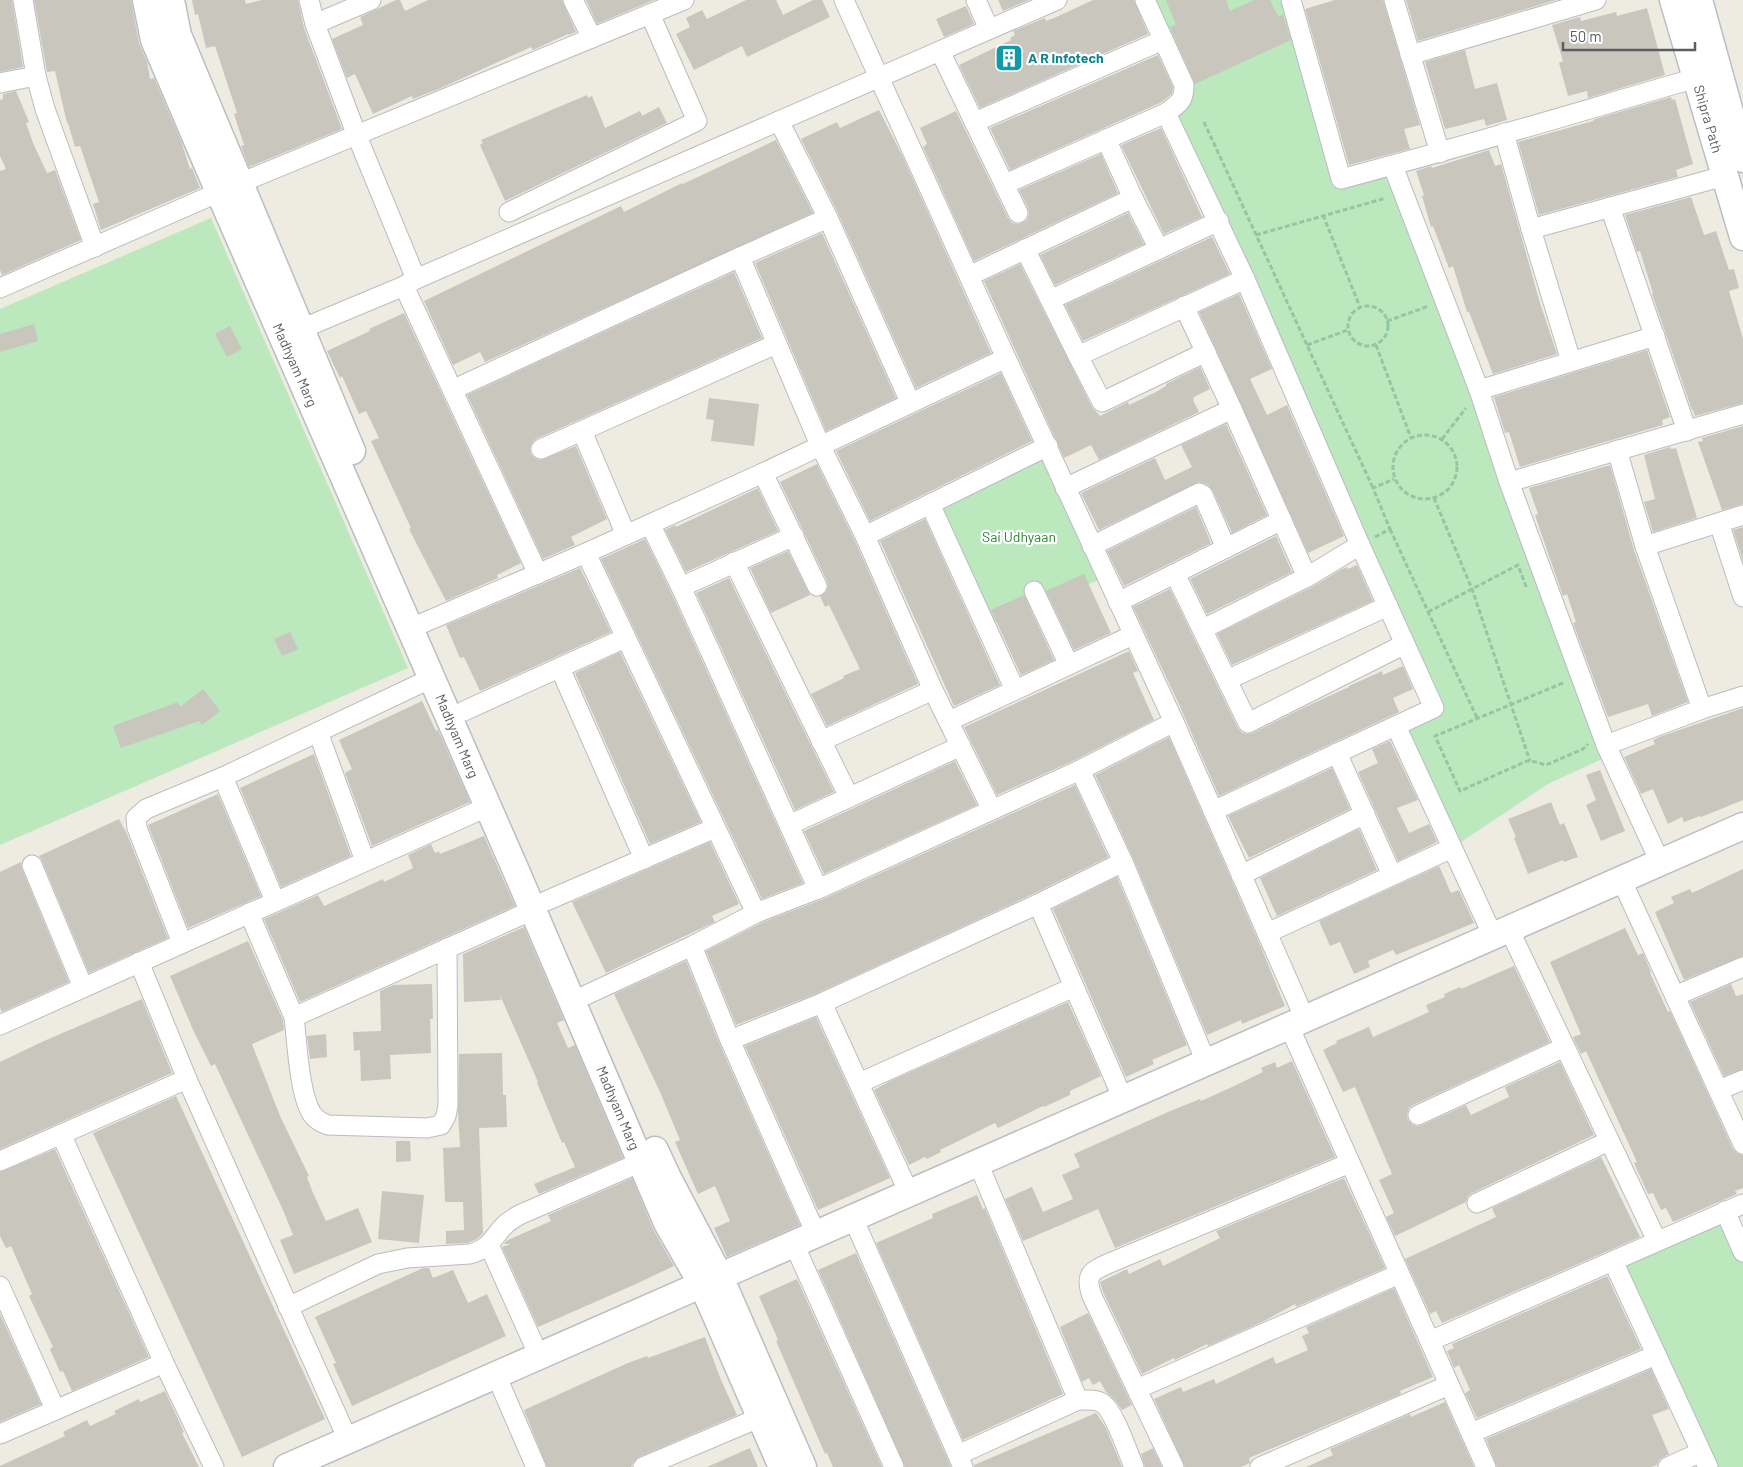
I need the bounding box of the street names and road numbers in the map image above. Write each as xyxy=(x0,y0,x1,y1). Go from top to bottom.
street label: Shipra Path xyxy=(1691,83,1726,155)
street label: Madhyam Marg xyxy=(269,320,321,409)
street label: Madhyam Marg xyxy=(432,691,483,780)
street label: Madhyam Marg xyxy=(593,1063,644,1152)

